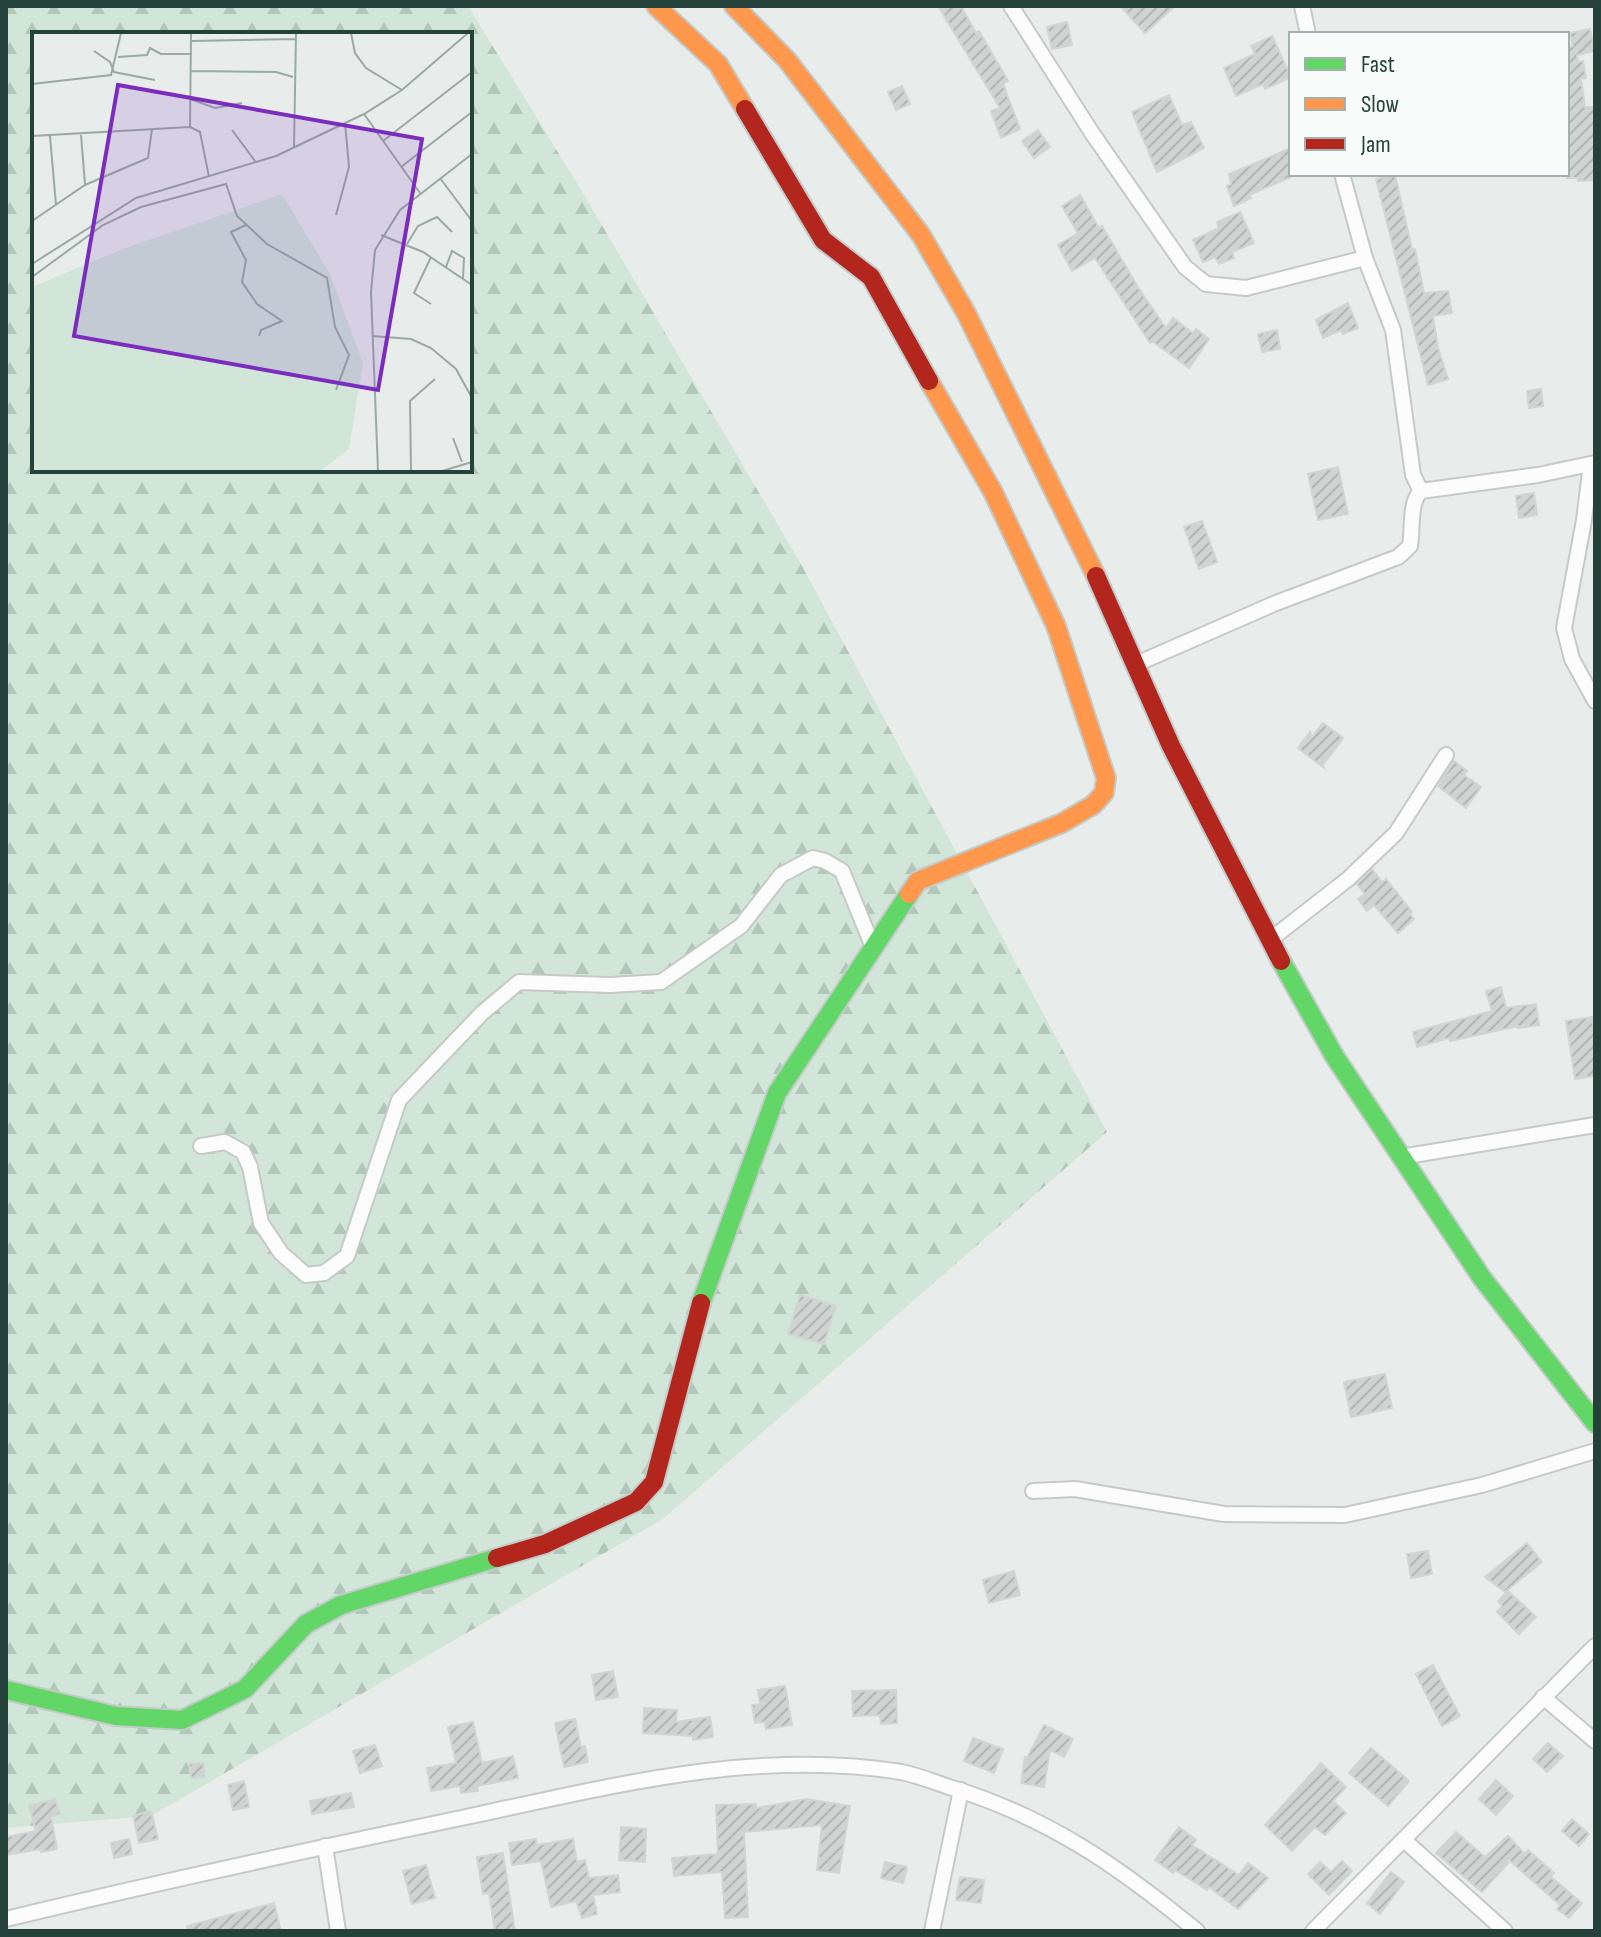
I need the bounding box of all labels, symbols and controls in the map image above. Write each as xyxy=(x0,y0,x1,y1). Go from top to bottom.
inset map xyxy=(32,32,472,472)
legend xyxy=(1289,32,1569,176)
text: Fast xyxy=(1361,50,1395,79)
text: Slow xyxy=(1361,90,1399,119)
text: Jam xyxy=(1360,130,1391,159)

